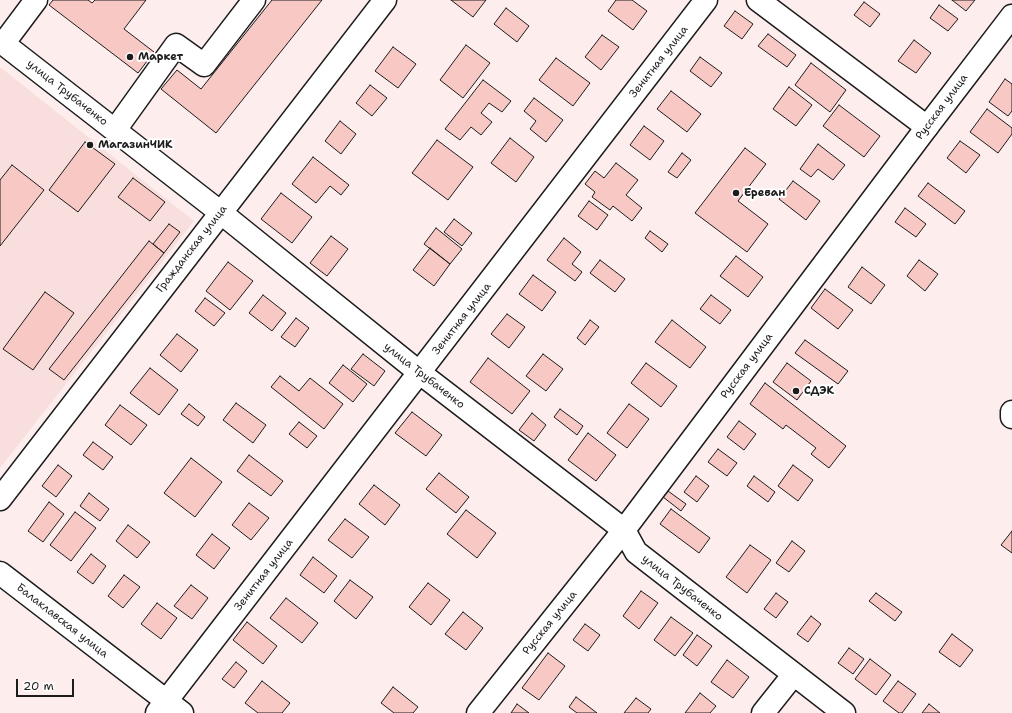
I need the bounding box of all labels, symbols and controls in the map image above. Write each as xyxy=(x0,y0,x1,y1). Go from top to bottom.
street label: Зенитная улица xyxy=(627,23,691,101)
place label: Маркет xyxy=(138,50,183,64)
marker: Маркет xyxy=(125,52,135,62)
street label: улица Трубаченко xyxy=(24,57,110,129)
street label: Русская улица xyxy=(913,72,971,142)
place label: МагазинЧИК xyxy=(98,138,172,152)
marker: МагазинЧИК xyxy=(85,140,95,150)
place label: Ереван xyxy=(744,186,785,200)
marker: Ереван xyxy=(731,188,741,198)
street label: Гражданская улица xyxy=(154,203,230,295)
street label: Зенитная улица xyxy=(430,280,494,358)
street label: Русская улица xyxy=(718,331,776,401)
street label: улица Трубаченко xyxy=(381,340,467,412)
place label: СДЭК xyxy=(804,384,834,398)
marker: СДЭК xyxy=(791,386,801,396)
street label: Зенитная улица xyxy=(232,536,296,614)
street label: улица Трубаченко xyxy=(639,552,725,624)
street label: Балаклавская улица xyxy=(14,581,110,661)
street label: Русская улица xyxy=(520,588,580,658)
scale bar xyxy=(18,671,76,697)
text: 20 m xyxy=(23,678,54,694)

